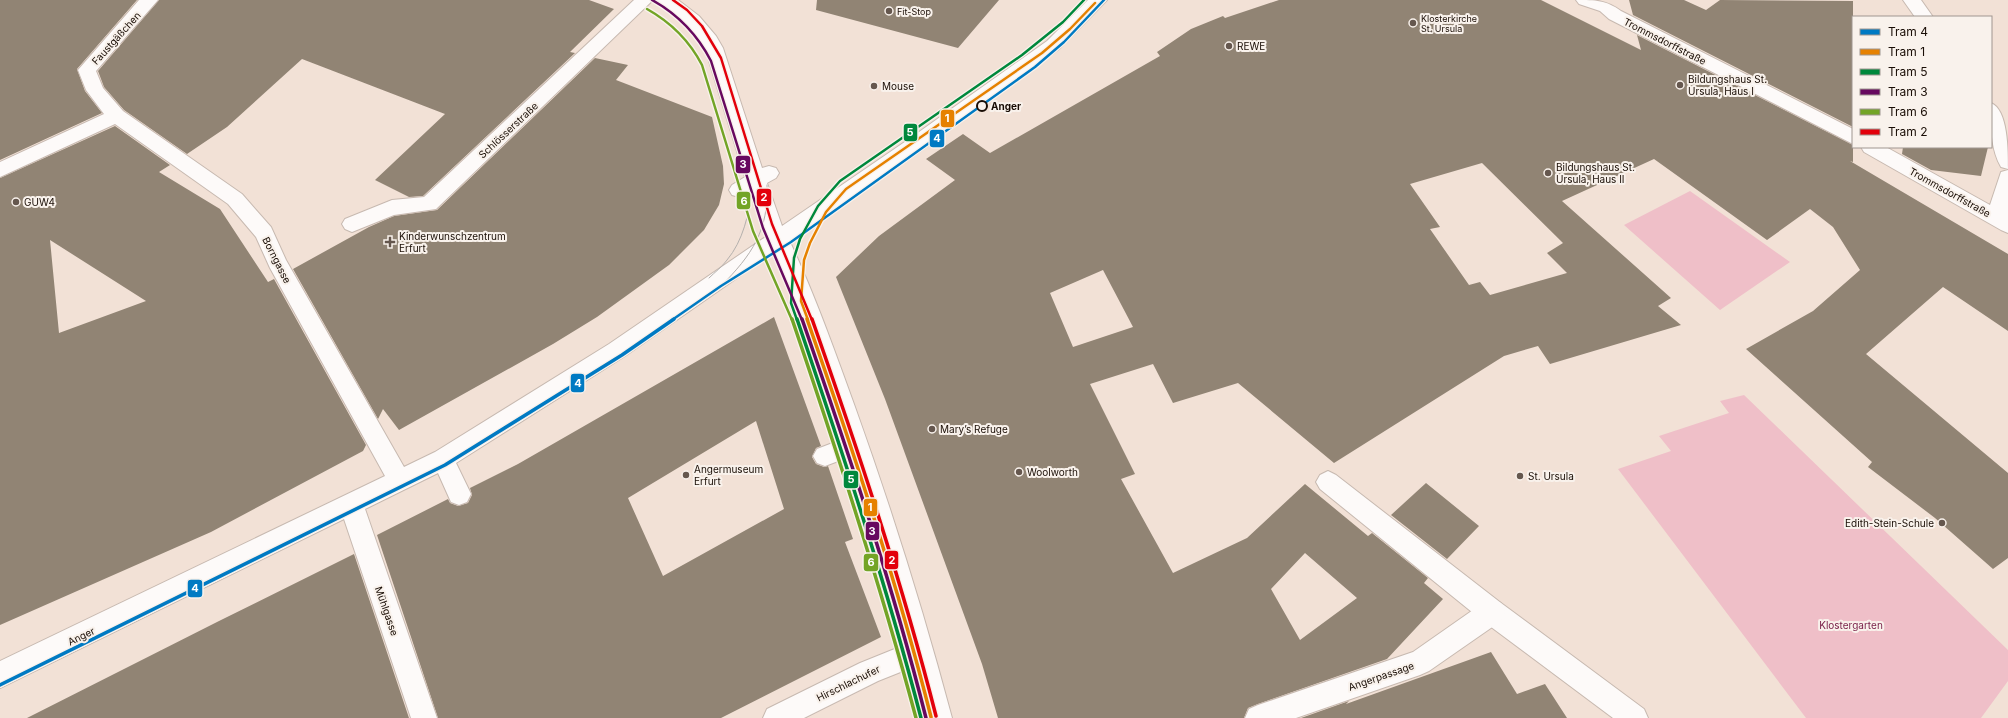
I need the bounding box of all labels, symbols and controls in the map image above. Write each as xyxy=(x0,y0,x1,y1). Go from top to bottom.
marker: Fit-Stop xyxy=(884,6,894,16)
place label: Fit-Stop xyxy=(897,6,931,17)
street label: Faustgäßchen xyxy=(89,9,143,67)
place label: Klosterkirche St. Ursula xyxy=(1421,13,1477,34)
street label: Trommsdorffstraße xyxy=(1622,15,1708,67)
legend xyxy=(1852,16,1992,148)
marker: Klosterkirche St. Ursula xyxy=(1408,18,1418,28)
text: Tram 4 xyxy=(1888,24,1928,39)
place label: REWE xyxy=(1237,40,1265,52)
marker: REWE xyxy=(1224,41,1234,51)
text: Tram 1 xyxy=(1888,44,1925,59)
text: Tram 5 xyxy=(1888,64,1928,79)
place label: Bildungshaus St. Ursula, Haus I xyxy=(1688,73,1767,97)
place label: Mouse xyxy=(882,80,914,92)
marker: Bildungshaus St. Ursula, Haus I xyxy=(1675,80,1685,90)
marker: Mouse xyxy=(869,81,879,91)
text: Tram 3 xyxy=(1888,84,1928,99)
street label: Schlösserstraße xyxy=(476,99,540,160)
marker: Anger xyxy=(976,100,988,112)
place label: Anger xyxy=(991,100,1021,113)
text: Tram 6 xyxy=(1888,104,1928,119)
line badge: 1 xyxy=(940,109,955,128)
text: 1 xyxy=(945,111,950,125)
line badge: 5 xyxy=(903,123,918,142)
text: Tram 2 xyxy=(1888,124,1928,139)
text: 5 xyxy=(906,125,914,139)
line badge: 4 xyxy=(929,129,945,148)
text: 4 xyxy=(933,131,941,145)
line badge: 3 xyxy=(735,155,751,174)
text: 3 xyxy=(739,157,747,171)
place label: Bildungshaus St. Ursula, Haus II xyxy=(1556,161,1635,185)
street label: Trommsdorffstraße xyxy=(1907,165,1993,219)
marker: Bildungshaus St. Ursula, Haus II xyxy=(1543,168,1553,178)
line badge: 2 xyxy=(756,188,772,207)
text: 2 xyxy=(761,190,768,204)
line badge: 6 xyxy=(736,191,751,210)
text: 6 xyxy=(740,194,748,208)
place label: GUW4 xyxy=(24,196,55,208)
marker: GUW4 xyxy=(11,197,21,207)
place label: Kinderwunschzentrum Erfurt xyxy=(399,230,506,254)
street label: Borngasse xyxy=(260,235,294,285)
marker: Kinderwunschzentrum Erfurt xyxy=(384,236,396,248)
line badge: 4 xyxy=(570,373,585,393)
text: 4 xyxy=(574,376,582,390)
place label: Mary’s Refuge xyxy=(940,423,1008,435)
marker: Mary’s Refuge xyxy=(927,424,937,434)
place label: Angermuseum Erfurt xyxy=(694,463,763,487)
place label: Woolworth xyxy=(1027,466,1078,478)
marker: Woolworth xyxy=(1014,467,1024,477)
marker: Angermuseum Erfurt xyxy=(681,470,691,480)
line badge: 5 xyxy=(843,470,859,489)
place label: St. Ursula xyxy=(1528,470,1574,482)
marker: St. Ursula xyxy=(1515,471,1525,481)
text: 5 xyxy=(847,472,855,486)
line badge: 1 xyxy=(863,498,878,517)
text: 1 xyxy=(868,500,873,514)
place label: Edith-Stein-Schule xyxy=(1845,517,1934,529)
marker: Edith-Stein-Schule xyxy=(1937,518,1947,528)
line badge: 3 xyxy=(865,521,880,541)
text: 3 xyxy=(868,524,876,538)
line badge: 2 xyxy=(884,550,899,570)
line badge: 6 xyxy=(863,553,879,572)
text: 2 xyxy=(889,553,896,567)
text: 6 xyxy=(867,555,875,569)
line badge: 4 xyxy=(187,579,203,598)
text: 4 xyxy=(191,581,199,595)
street label: Mühlgasse xyxy=(373,585,401,637)
park label: Klostergarten xyxy=(1819,619,1883,631)
street label: Anger xyxy=(66,624,97,648)
street label: Angerpassage xyxy=(1347,659,1416,693)
street label: Hirschlachufer xyxy=(814,662,882,704)

